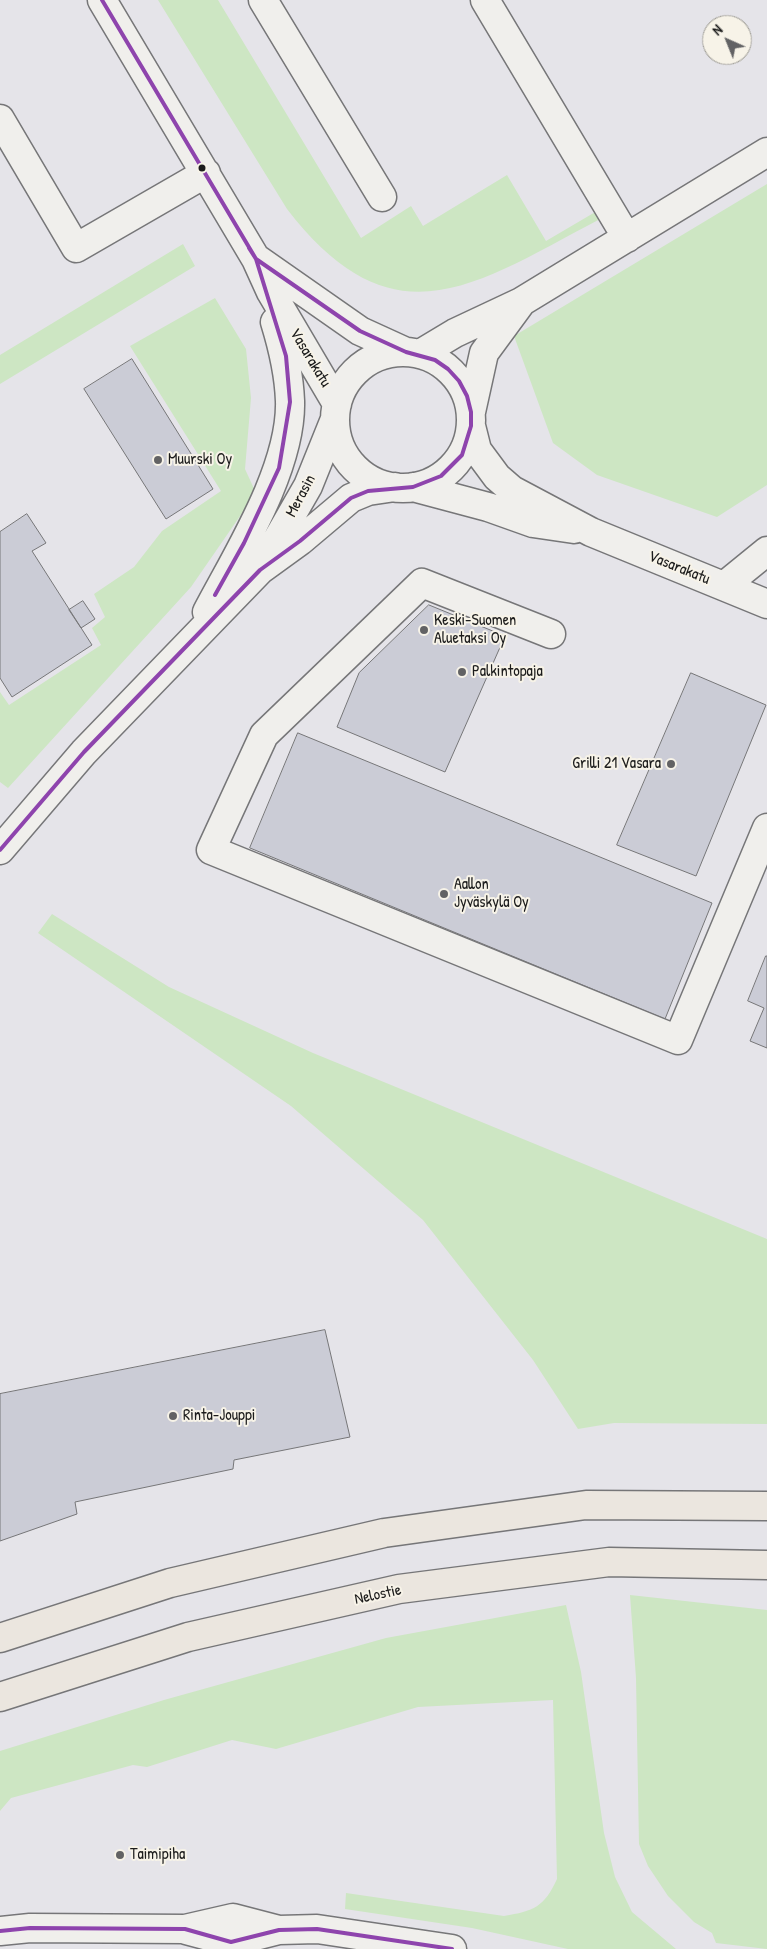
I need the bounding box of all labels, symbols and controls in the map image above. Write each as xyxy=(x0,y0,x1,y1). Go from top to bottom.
north arrow xyxy=(702,15,752,65)
text: N xyxy=(708,20,726,39)
unlabelled marker xyxy=(197,163,207,173)
street label: Vasarakatu xyxy=(285,325,335,391)
place label: Muurski Oy xyxy=(168,450,232,470)
marker: Muurski Oy xyxy=(152,454,164,466)
street label: Merasin xyxy=(282,471,320,521)
street label: Vasarakatu xyxy=(645,547,713,589)
place label: Keski-Suomen Aluetaksi Oy xyxy=(434,611,516,649)
marker: Keski-Suomen Aluetaksi Oy xyxy=(418,624,430,636)
place label: Palkintopaja xyxy=(472,662,543,682)
marker: Palkintopaja xyxy=(456,666,468,678)
place label: Grilli 21 Vasara xyxy=(572,754,661,774)
marker: Grilli 21 Vasara xyxy=(665,758,677,770)
place label: Aallon Jyväskylä Oy xyxy=(454,875,529,913)
marker: Aallon Jyväskylä Oy xyxy=(438,888,450,900)
place label: Rinta-Jouppi xyxy=(183,1406,255,1426)
marker: Rinta-Jouppi xyxy=(167,1410,179,1422)
street label: Nelostie xyxy=(353,1581,403,1609)
place label: Taimipiha xyxy=(130,1845,185,1865)
marker: Taimipiha xyxy=(114,1849,126,1861)

